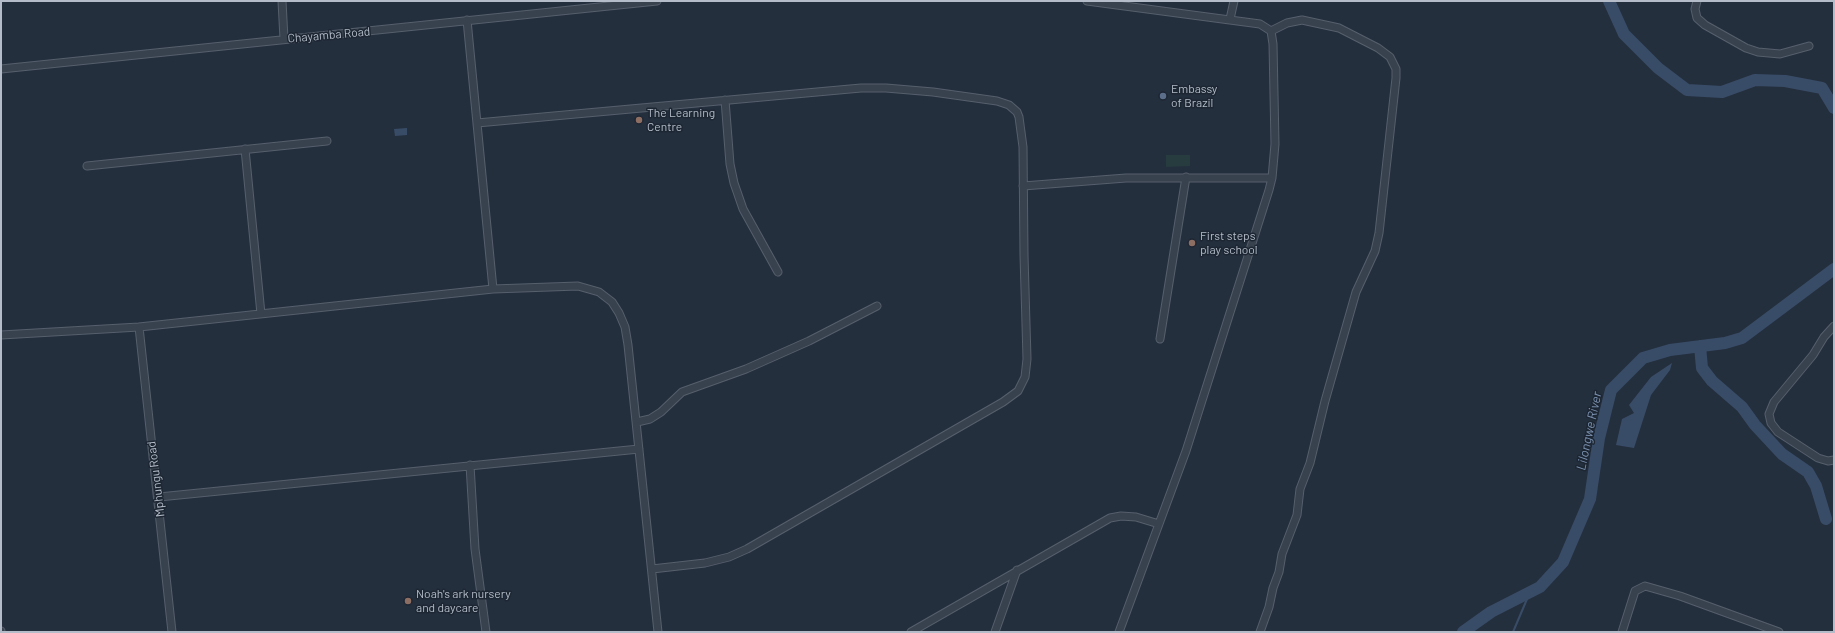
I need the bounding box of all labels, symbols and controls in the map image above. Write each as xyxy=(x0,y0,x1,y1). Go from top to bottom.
street label: Chayamba Road xyxy=(287,24,371,46)
place label: Embassy of Brazil xyxy=(1171,82,1217,110)
marker: Embassy of Brazil xyxy=(1158,91,1168,101)
place label: The Learning Centre xyxy=(647,106,715,134)
marker: The Learning Centre xyxy=(634,115,644,125)
place label: First steps play school xyxy=(1200,229,1258,257)
marker: First steps play school xyxy=(1187,238,1197,248)
water label: Lilongwe River xyxy=(1573,390,1605,472)
street label: Mphungu Road xyxy=(144,440,168,518)
place label: Noah's ark nursery and daycare xyxy=(416,587,511,615)
marker: Noah's ark nursery and daycare xyxy=(403,596,413,606)

